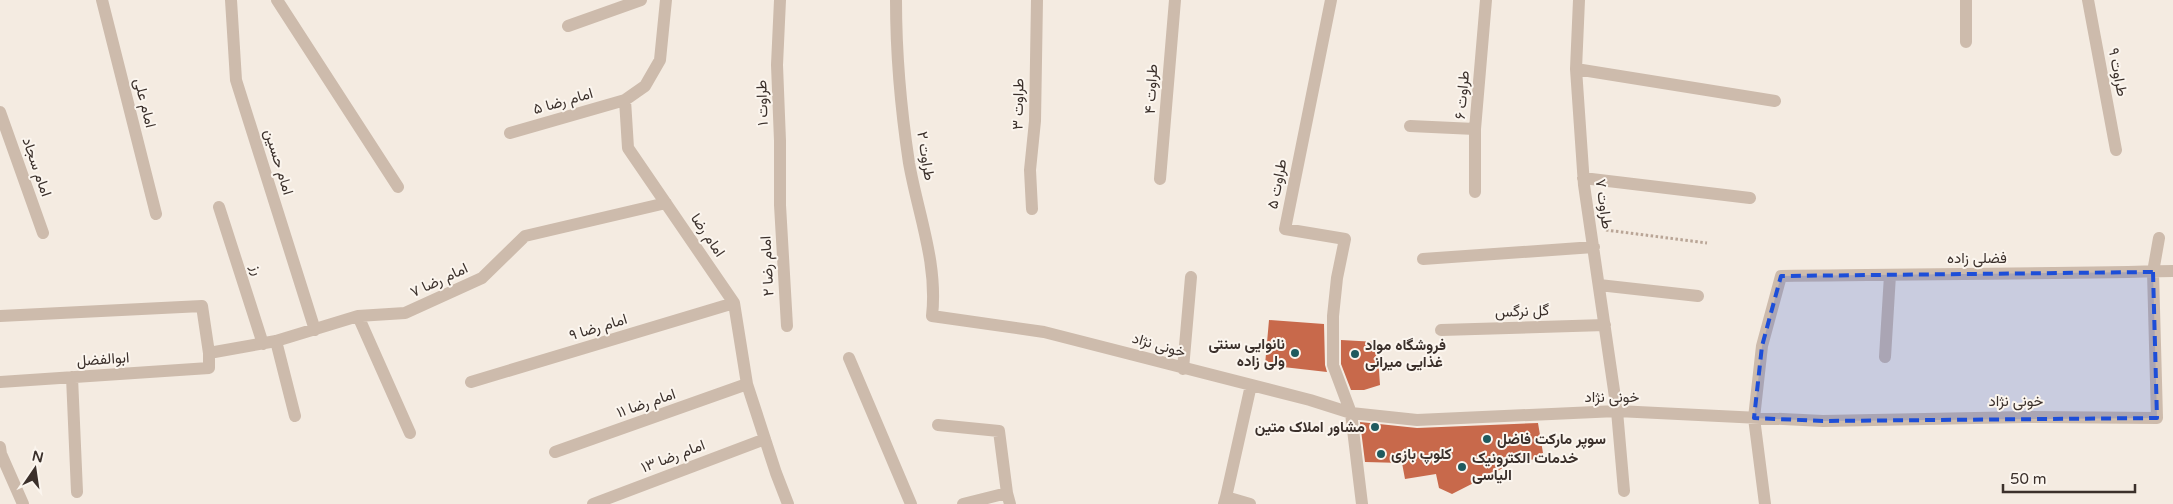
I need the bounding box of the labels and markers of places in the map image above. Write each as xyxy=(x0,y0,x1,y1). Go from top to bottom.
place label: نانوایی سنتی ولی زاده xyxy=(1208,335,1285,370)
place label: فروشگاه مواد غذایی میرانی xyxy=(1365,336,1446,371)
marker: نانوایی سنتی ولی زاده xyxy=(1289,347,1301,359)
marker: فروشگاه مواد غذایی میرانی xyxy=(1349,348,1361,360)
place label: مشاور املاک متین xyxy=(1255,418,1365,436)
marker: مشاور املاک متین xyxy=(1369,421,1381,433)
place label: سوپر مارکت فاضل xyxy=(1497,430,1606,449)
marker: سوپر مارکت فاضل xyxy=(1481,433,1493,445)
place label: کلوپ بازی xyxy=(1391,445,1452,464)
marker: کلوپ بازی xyxy=(1375,448,1387,460)
place label: خدمات الکترونیک الیاسی xyxy=(1472,449,1578,484)
marker: خدمات الکترونیک الیاسی xyxy=(1456,461,1468,473)

